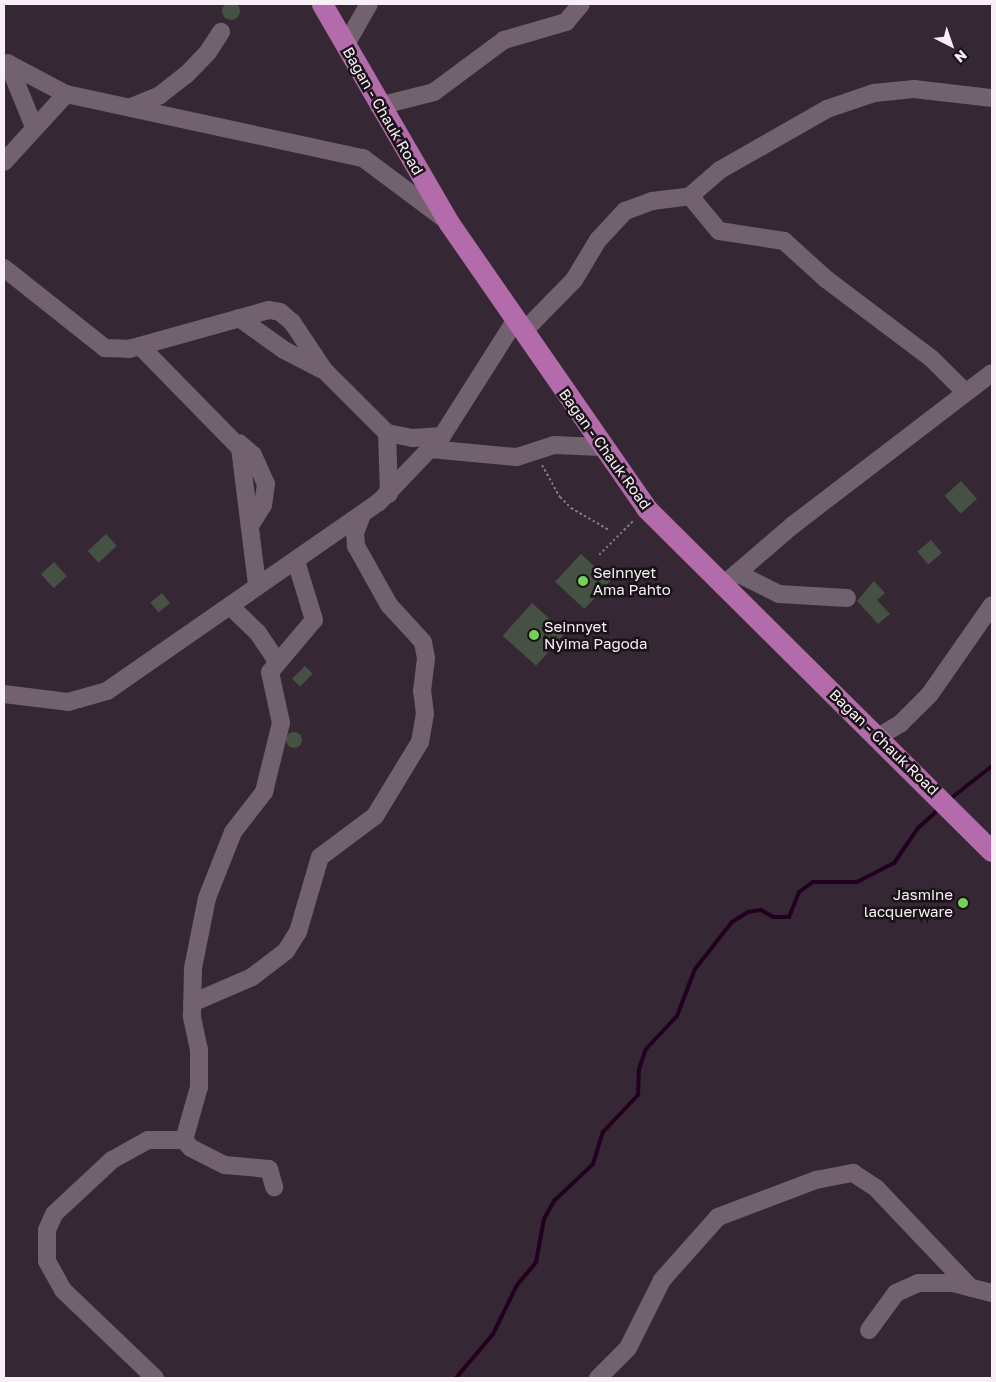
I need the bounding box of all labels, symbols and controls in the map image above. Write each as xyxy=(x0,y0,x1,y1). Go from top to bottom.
north arrow xyxy=(926,20,976,70)
street label: Bagan - Chauk Road xyxy=(339,44,427,178)
text: N xyxy=(952,47,971,67)
street label: Bagan - Chauk Road xyxy=(555,385,655,513)
place label: Seinnyet Ama Pahto xyxy=(593,563,671,598)
marker: Seinnyet Ama Pahto xyxy=(577,575,589,587)
place label: Seinnyet Nyima Pagoda xyxy=(544,617,647,652)
marker: Seinnyet Nyima Pagoda xyxy=(528,629,540,641)
street label: Bagan - Chauk Road xyxy=(826,685,942,799)
place label: Jasmine lacquerware xyxy=(864,885,953,920)
marker: Jasmine lacquerware xyxy=(957,897,969,909)

